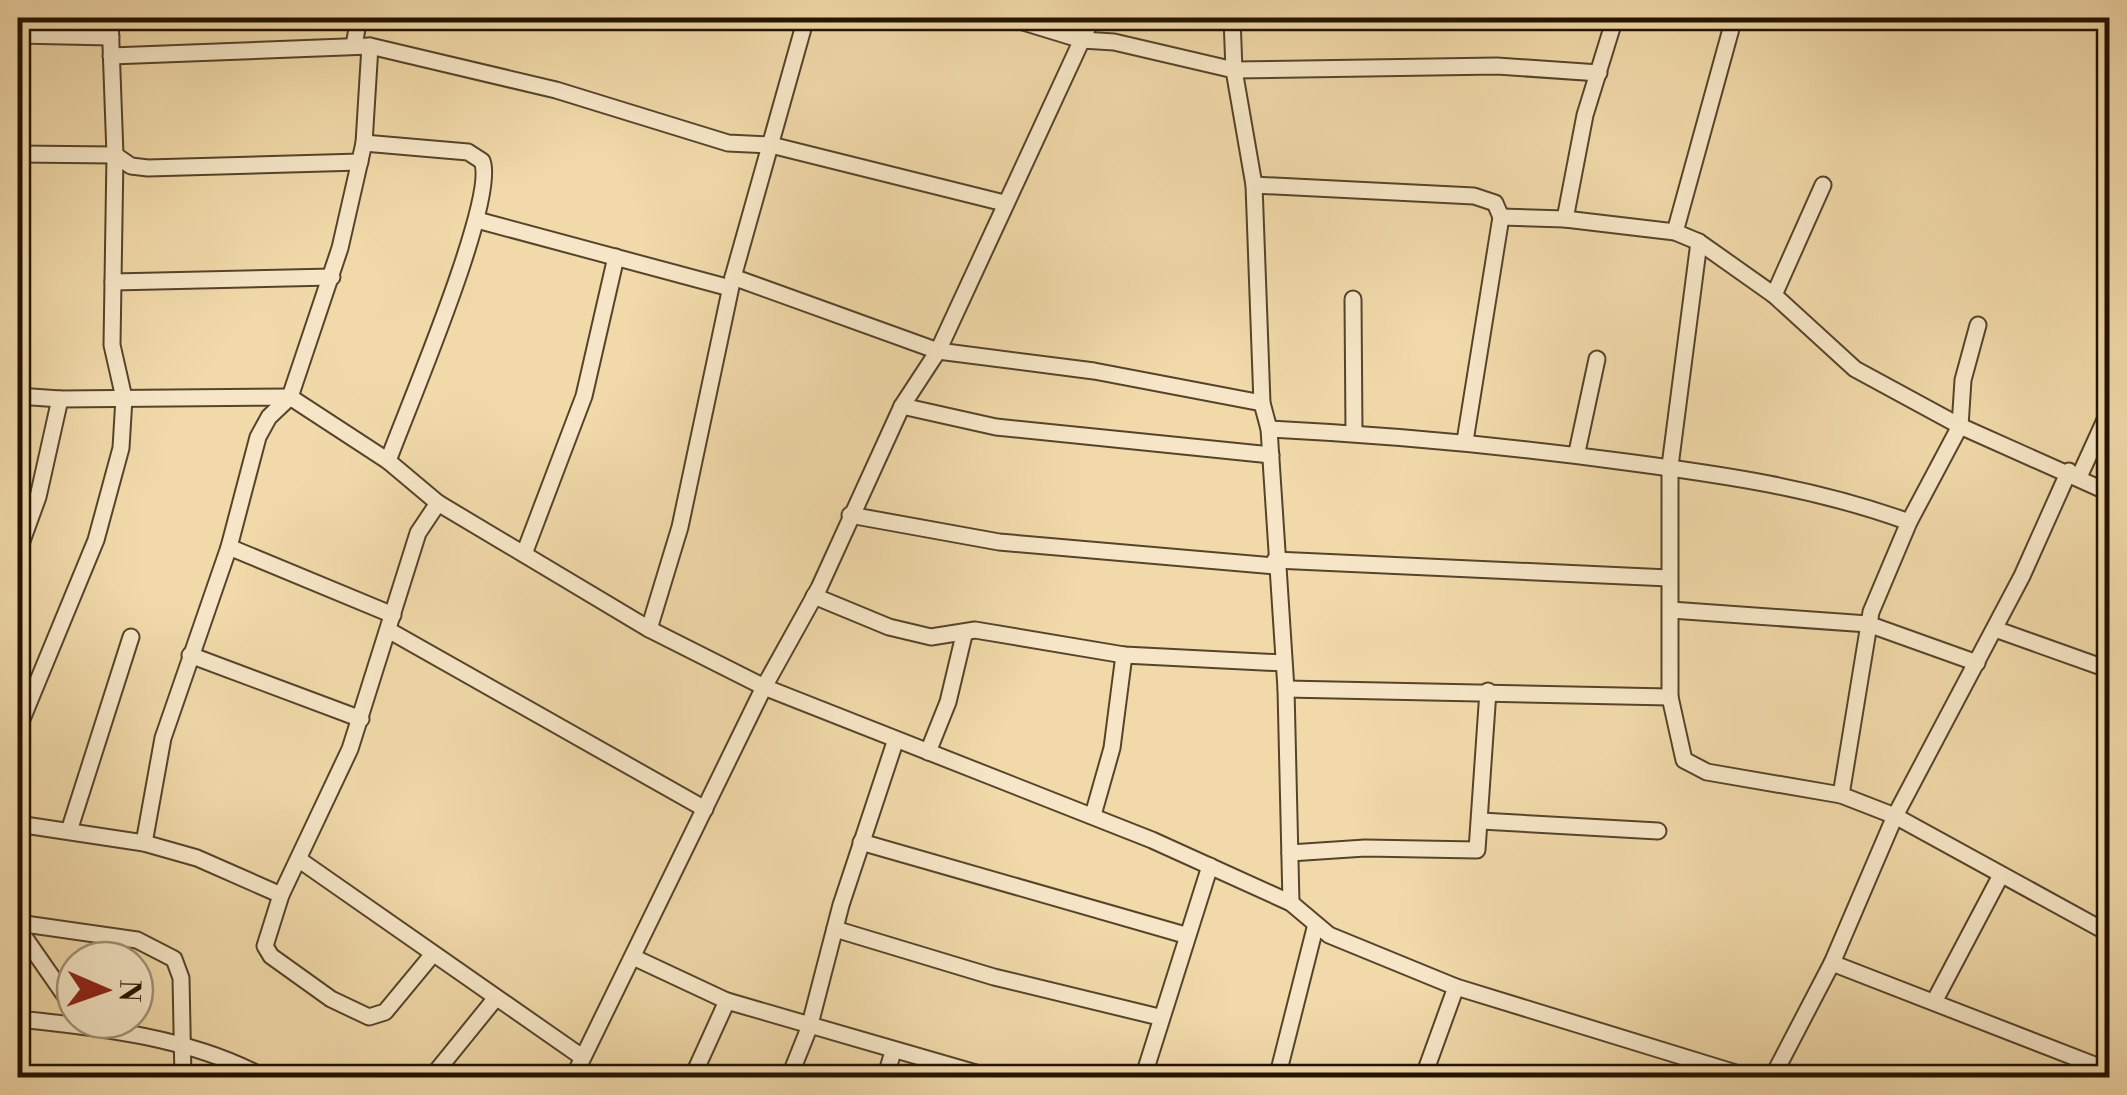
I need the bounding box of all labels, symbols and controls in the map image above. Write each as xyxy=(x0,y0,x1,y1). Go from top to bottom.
north arrow xyxy=(55,940,155,1040)
text: N xyxy=(111,979,146,1003)

